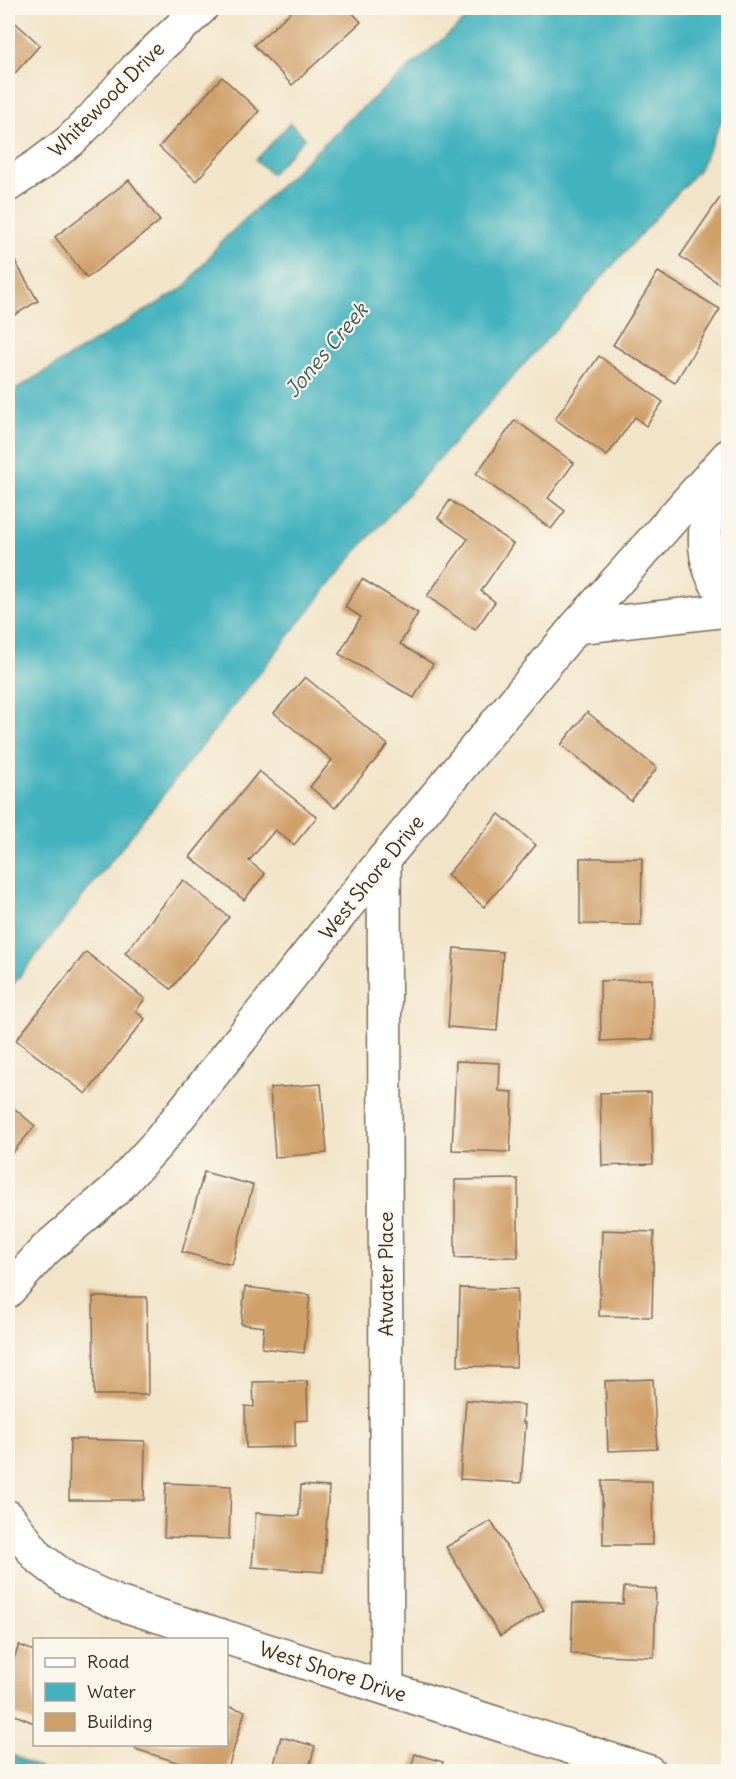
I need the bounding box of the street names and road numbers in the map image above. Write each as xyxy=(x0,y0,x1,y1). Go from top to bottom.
street label: Whitewood Drive xyxy=(43,36,169,162)
street label: West Shore Drive xyxy=(313,810,429,944)
street label: Atwater Place xyxy=(373,1211,398,1337)
street label: West Shore Drive xyxy=(256,1635,410,1707)

